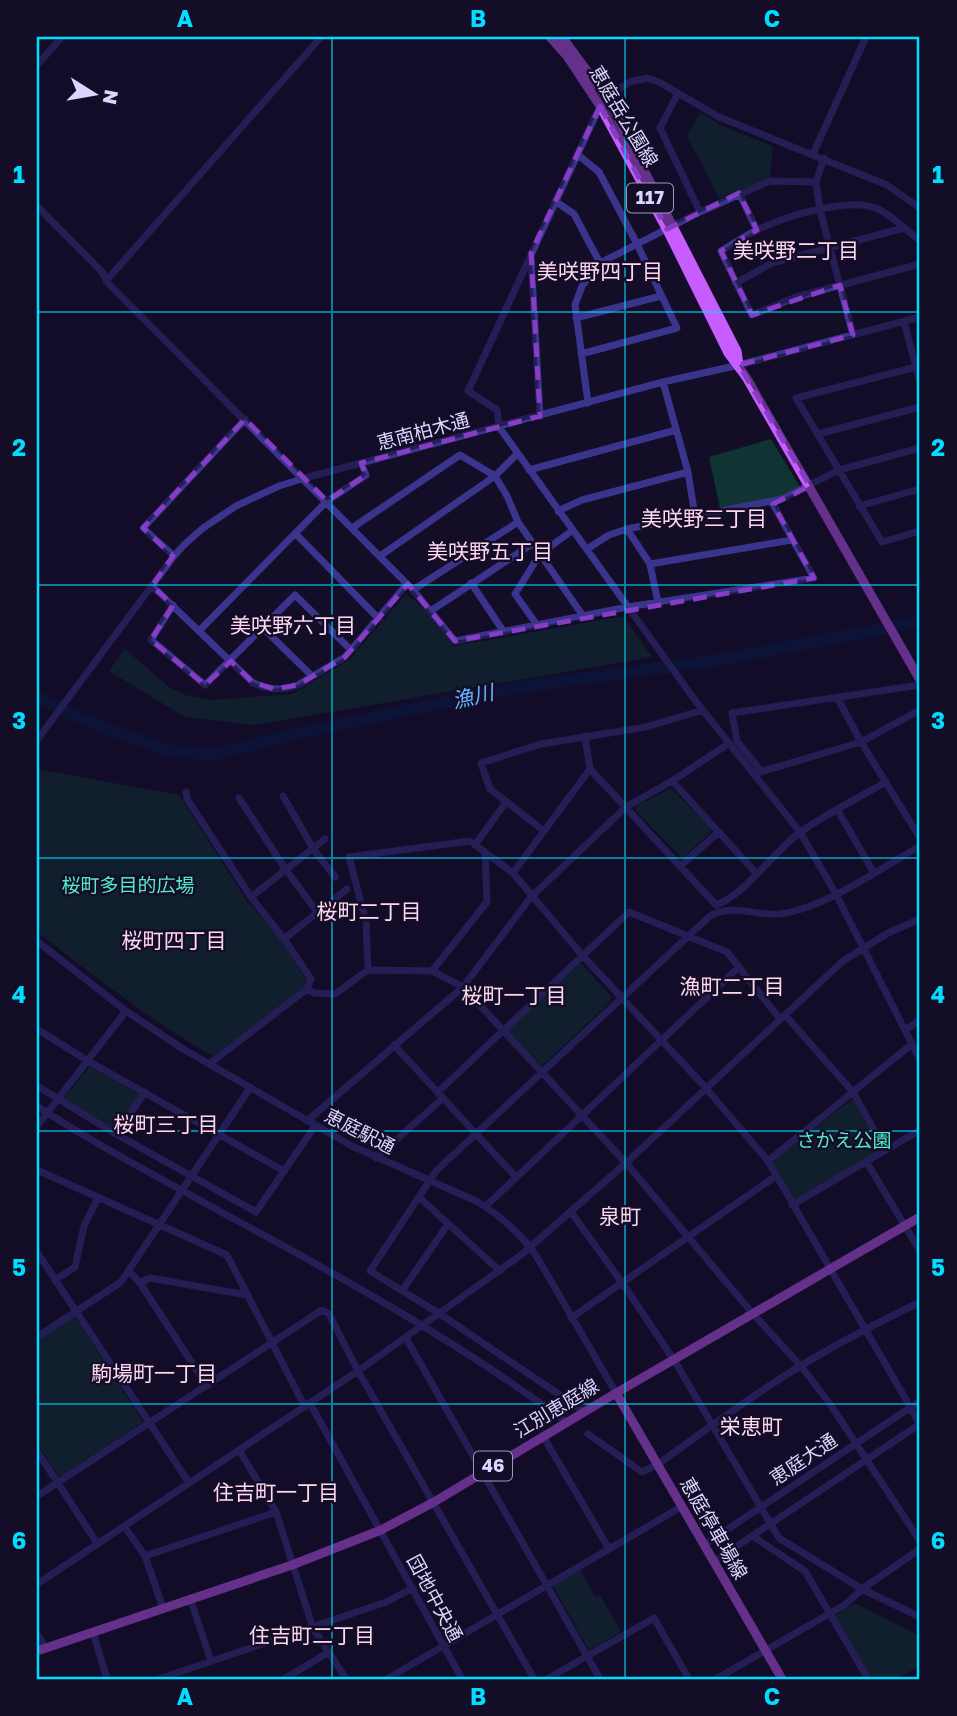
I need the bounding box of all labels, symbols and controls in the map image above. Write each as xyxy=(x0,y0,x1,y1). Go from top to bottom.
text: A xyxy=(177,4,194,32)
text: B xyxy=(470,4,486,32)
text: C xyxy=(764,4,780,32)
north arrow xyxy=(60,60,130,130)
street label: 恵庭岳公園線 xyxy=(585,61,664,171)
text: N xyxy=(99,88,124,107)
text: 1 xyxy=(13,160,25,188)
text: 1 xyxy=(932,160,944,188)
road number: 117 xyxy=(627,183,673,212)
district label: 美咲野二丁目 xyxy=(733,237,859,263)
district label: 美咲野四丁目 xyxy=(537,258,663,284)
street label: 恵南柏木通 xyxy=(374,407,472,454)
text: 2 xyxy=(12,433,26,461)
text: 2 xyxy=(931,433,945,461)
district label: 美咲野三丁目 xyxy=(641,505,767,531)
district label: 美咲野五丁目 xyxy=(427,538,553,564)
district label: 美咲野六丁目 xyxy=(230,612,356,638)
water label: 漁川 xyxy=(449,678,498,713)
text: 3 xyxy=(12,706,26,734)
text: 3 xyxy=(931,706,945,734)
park label: 桜町多目的広場 xyxy=(61,873,195,896)
district label: 桜町二丁目 xyxy=(317,898,422,924)
district label: 桜町四丁目 xyxy=(122,927,227,953)
district label: 漁町二丁目 xyxy=(680,973,785,999)
text: 4 xyxy=(12,980,26,1008)
text: 4 xyxy=(931,980,945,1008)
district label: 桜町一丁目 xyxy=(462,982,567,1008)
street label: 恵庭駅通 xyxy=(321,1103,399,1158)
district label: 桜町三丁目 xyxy=(114,1111,219,1137)
park label: さかえ公園 xyxy=(796,1128,892,1151)
district label: 泉町 xyxy=(599,1203,641,1229)
text: 5 xyxy=(12,1253,26,1281)
text: 5 xyxy=(931,1253,945,1281)
district label: 駒場町一丁目 xyxy=(91,1360,217,1386)
street label: 江別恵庭線 xyxy=(509,1373,602,1442)
district label: 栄恵町 xyxy=(720,1413,783,1439)
street label: 恵庭大通 xyxy=(765,1428,841,1489)
road number: 46 xyxy=(474,1451,512,1480)
street label: 恵庭停車場線 xyxy=(676,1473,753,1583)
district label: 住吉町一丁目 xyxy=(213,1479,339,1505)
text: 6 xyxy=(12,1526,26,1554)
text: 6 xyxy=(931,1526,945,1554)
street label: 団地中央通 xyxy=(403,1550,468,1645)
district label: 住吉町二丁目 xyxy=(249,1622,375,1648)
text: A xyxy=(177,1682,194,1710)
text: B xyxy=(470,1682,486,1710)
text: C xyxy=(764,1682,780,1710)

